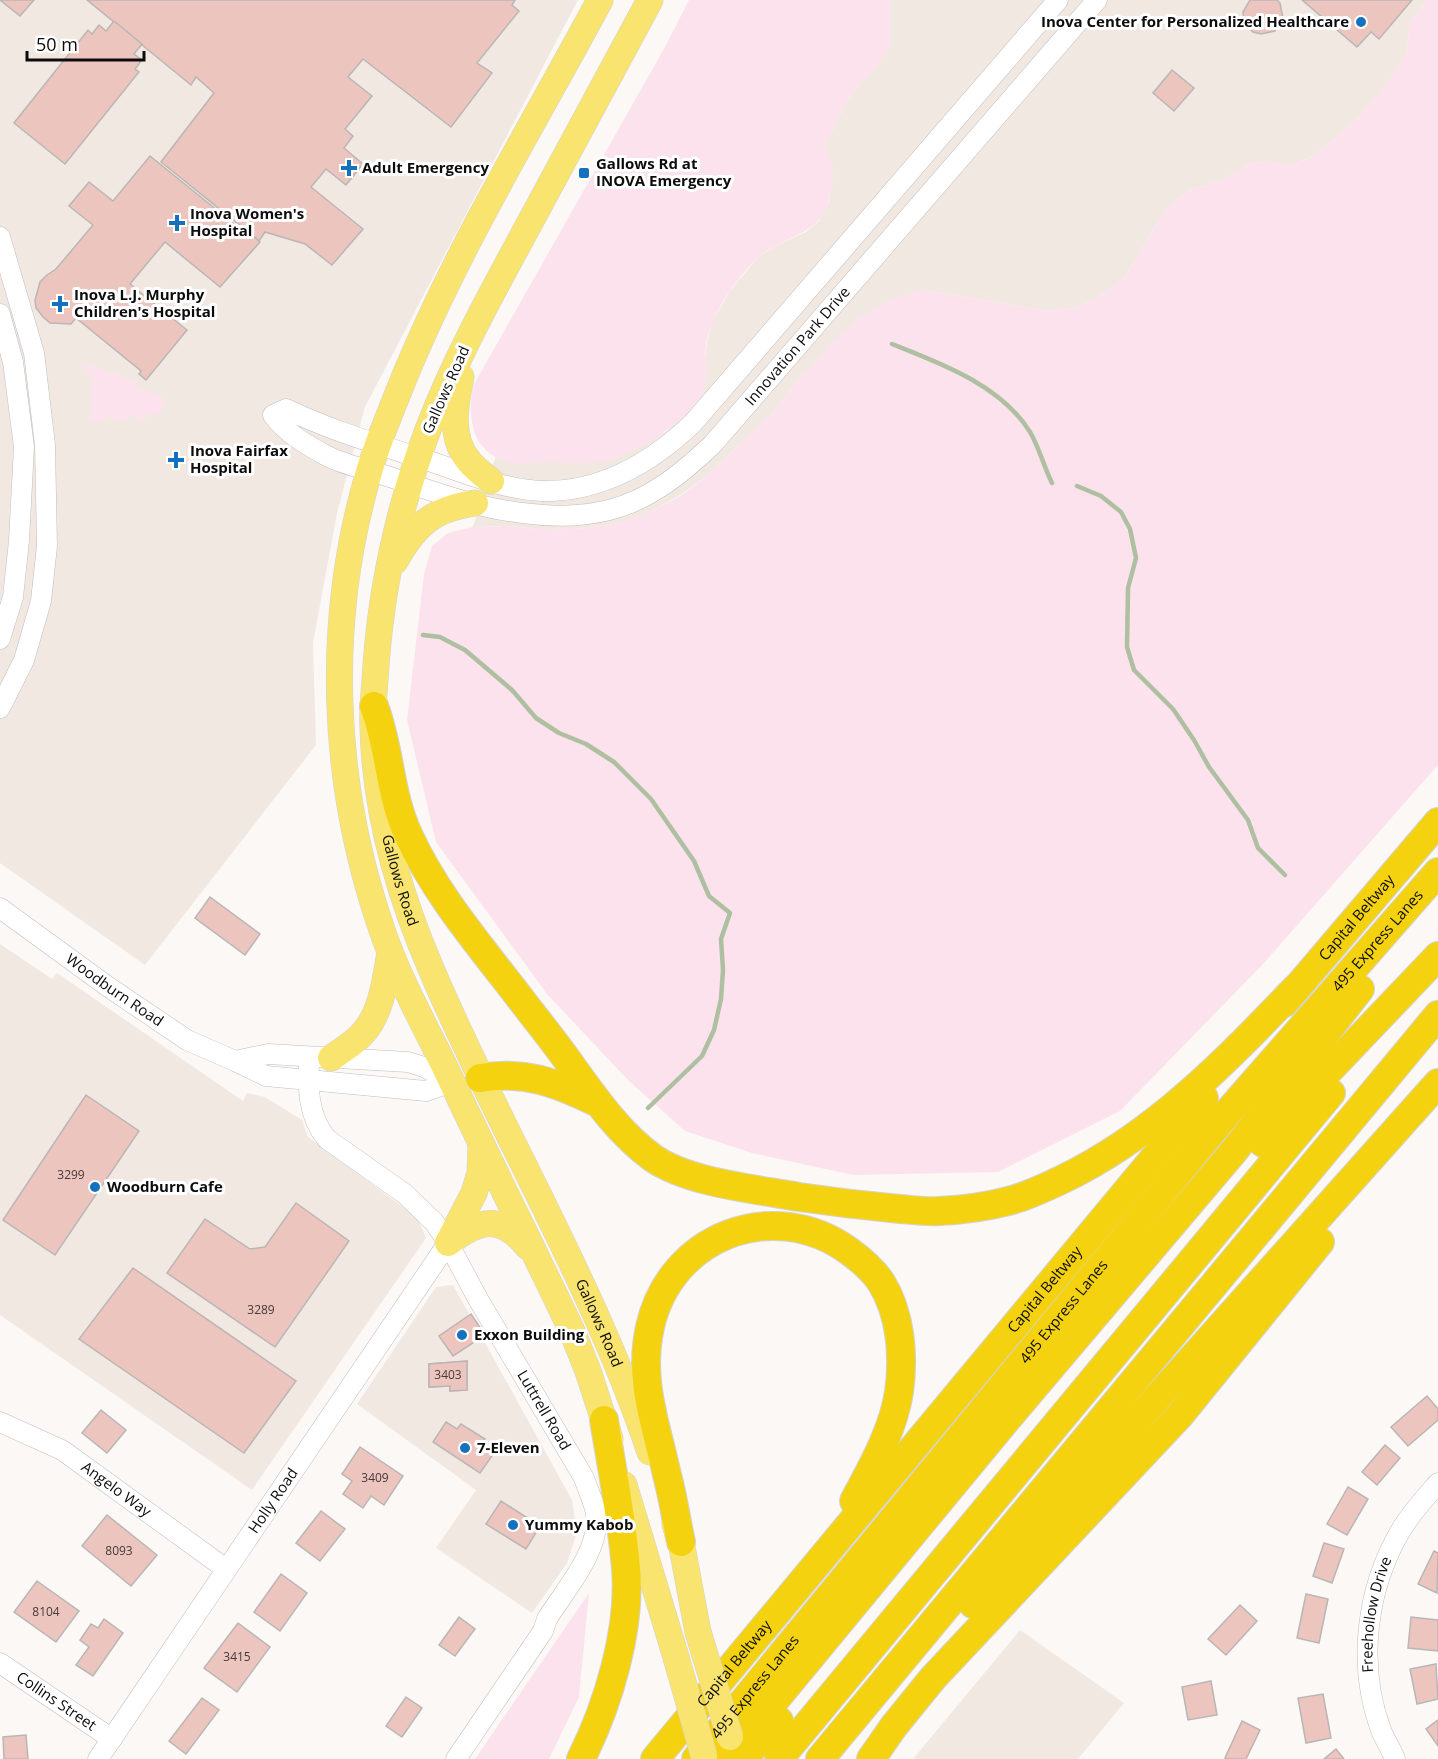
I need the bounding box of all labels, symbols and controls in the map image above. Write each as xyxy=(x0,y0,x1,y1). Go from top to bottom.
place label: Inova Center for Personalized Healthcare xyxy=(1041,11,1349,31)
marker: Inova Center for Personalized Healthcare xyxy=(1354,15,1368,29)
scale bar xyxy=(27,24,144,62)
text: 50 m xyxy=(36,32,78,56)
place label: Gallows Rd at INOVA Emergency xyxy=(596,153,732,190)
place label: Adult Emergency xyxy=(362,157,489,177)
marker: Adult Emergency xyxy=(340,159,358,177)
marker: Gallows Rd at INOVA Emergency xyxy=(577,166,591,180)
place label: Inova Women's Hospital xyxy=(190,203,304,240)
marker: Inova Women's Hospital xyxy=(168,214,186,232)
street label: Innovation Park Drive xyxy=(740,282,854,409)
place label: Inova L.J. Murphy Children's Hospital xyxy=(74,284,215,321)
marker: Inova L.J. Murphy Children's Hospital xyxy=(51,295,69,313)
street label: Gallows Road xyxy=(417,342,473,437)
place label: Inova Fairfax Hospital xyxy=(190,440,288,477)
marker: Inova Fairfax Hospital xyxy=(167,451,185,469)
street label: Gallows Road xyxy=(378,832,424,928)
street label: Capital Beltway xyxy=(1314,869,1398,964)
street label: 495 Express Lanes xyxy=(1327,885,1427,995)
street label: Woodburn Road xyxy=(62,948,168,1030)
house number: 3299 xyxy=(57,1166,85,1183)
place label: Woodburn Cafe xyxy=(107,1176,223,1196)
marker: Woodburn Cafe xyxy=(88,1180,102,1194)
street label: Capital Beltway xyxy=(1002,1241,1086,1337)
street label: 495 Express Lanes xyxy=(1014,1255,1112,1367)
street label: Gallows Road xyxy=(572,1275,628,1370)
house number: 3289 xyxy=(247,1301,275,1318)
place label: Exxon Building xyxy=(474,1324,585,1344)
marker: Exxon Building xyxy=(455,1328,469,1342)
house number: 3403 xyxy=(434,1366,462,1383)
street label: Luttrell Road xyxy=(513,1366,576,1453)
place label: 7-Eleven xyxy=(477,1437,540,1457)
marker: 7-Eleven xyxy=(458,1441,472,1455)
street label: Angelo Way xyxy=(78,1456,156,1521)
street label: Holly Road xyxy=(243,1464,302,1537)
house number: 3409 xyxy=(361,1469,389,1486)
place label: Yummy Kabob xyxy=(525,1514,633,1534)
marker: Yummy Kabob xyxy=(506,1518,520,1532)
house number: 8093 xyxy=(105,1542,133,1559)
street label: Freehollow Drive xyxy=(1357,1553,1395,1673)
house number: 8104 xyxy=(32,1603,60,1620)
street label: Capital Beltway xyxy=(692,1615,776,1711)
street label: 495 Express Lanes xyxy=(706,1630,803,1743)
house number: 3415 xyxy=(223,1648,251,1665)
street label: Collins Street xyxy=(13,1666,101,1734)

